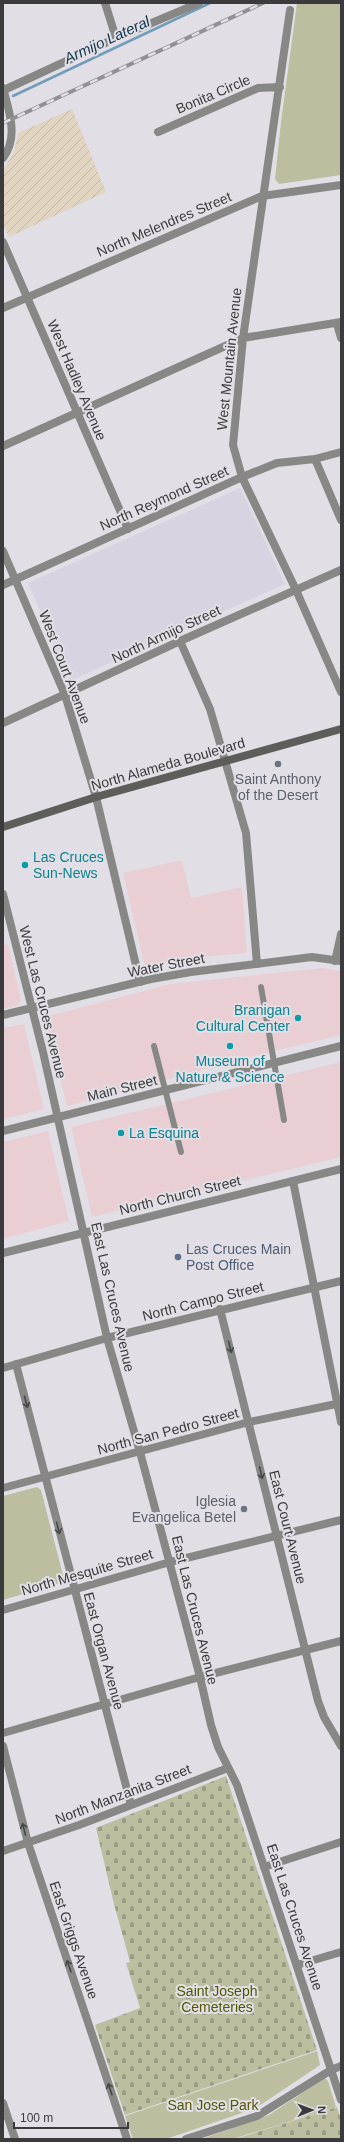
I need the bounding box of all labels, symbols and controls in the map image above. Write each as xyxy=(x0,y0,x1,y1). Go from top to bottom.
water label: Armijo Lateral xyxy=(60,12,153,67)
street label: Bonita Circle xyxy=(173,71,253,117)
street label: North Melendres Street xyxy=(94,188,234,260)
street label: West Mountain Avenue xyxy=(214,287,244,431)
street label: West Hadley Avenue xyxy=(44,317,110,443)
street label: North Reymond Street xyxy=(97,462,231,534)
street label: North Armijo Street xyxy=(109,602,223,666)
street label: West Court Avenue xyxy=(36,608,94,726)
street label: North Alameda Boulevard xyxy=(89,734,247,794)
marker: Saint Anthony of the Desert xyxy=(273,759,283,769)
place label: Saint Anthony of the Desert xyxy=(235,771,321,803)
place label: Las Cruces Sun-News xyxy=(33,849,104,881)
marker: Las Cruces Sun-News xyxy=(20,860,30,870)
street label: West Las Cruces Avenue xyxy=(16,924,70,1080)
street label: Water Street xyxy=(126,950,206,980)
place label: Branigan Cultural Center xyxy=(196,1002,290,1034)
marker: Branigan Cultural Center xyxy=(293,1013,303,1023)
marker: Museum of Nature & Science xyxy=(225,1041,235,1051)
place label: Museum of Nature & Science xyxy=(176,1053,285,1085)
street label: Main Street xyxy=(85,1072,159,1104)
place label: La Esquina xyxy=(129,1125,199,1141)
marker: La Esquina xyxy=(116,1128,126,1138)
street label: North Church Street xyxy=(118,1172,242,1218)
street label: East Las Cruces Avenue xyxy=(88,1221,138,1374)
place label: Las Cruces Main Post Office xyxy=(186,1241,291,1273)
marker: Las Cruces Main Post Office xyxy=(173,1252,183,1262)
street label: North Campo Street xyxy=(141,1278,265,1324)
one-way arrow xyxy=(226,1340,234,1353)
one-way arrow xyxy=(22,1395,30,1408)
street label: North San Pedro Street xyxy=(96,1404,240,1458)
one-way arrow xyxy=(257,1467,265,1480)
street label: East Court Avenue xyxy=(266,1469,310,1586)
place label: Iglesia Evangelica Betel xyxy=(132,1493,236,1525)
marker: Iglesia Evangelica Betel xyxy=(239,1504,249,1514)
one-way arrow xyxy=(55,1521,62,1534)
street label: East Las Cruces Avenue xyxy=(169,1534,221,1686)
street label: North Mesquite Street xyxy=(19,1546,155,1598)
street label: East Organ Avenue xyxy=(81,1590,127,1712)
street label: North Manzanita Street xyxy=(53,1761,193,1827)
one-way arrow xyxy=(20,1823,27,1836)
street label: East Las Cruces Avenue xyxy=(264,1842,326,1992)
street label: East Griggs Avenue xyxy=(46,1879,102,2001)
one-way arrow xyxy=(65,1959,72,1972)
park label: Saint Joseph Cemeteries xyxy=(177,1983,257,2015)
one-way arrow xyxy=(106,2083,114,2095)
north arrow xyxy=(292,2090,332,2130)
park label: San Jose Park xyxy=(167,2097,260,2113)
scale bar xyxy=(14,2104,128,2130)
text: N xyxy=(316,2106,328,2114)
text: 100 m xyxy=(20,2111,53,2125)

